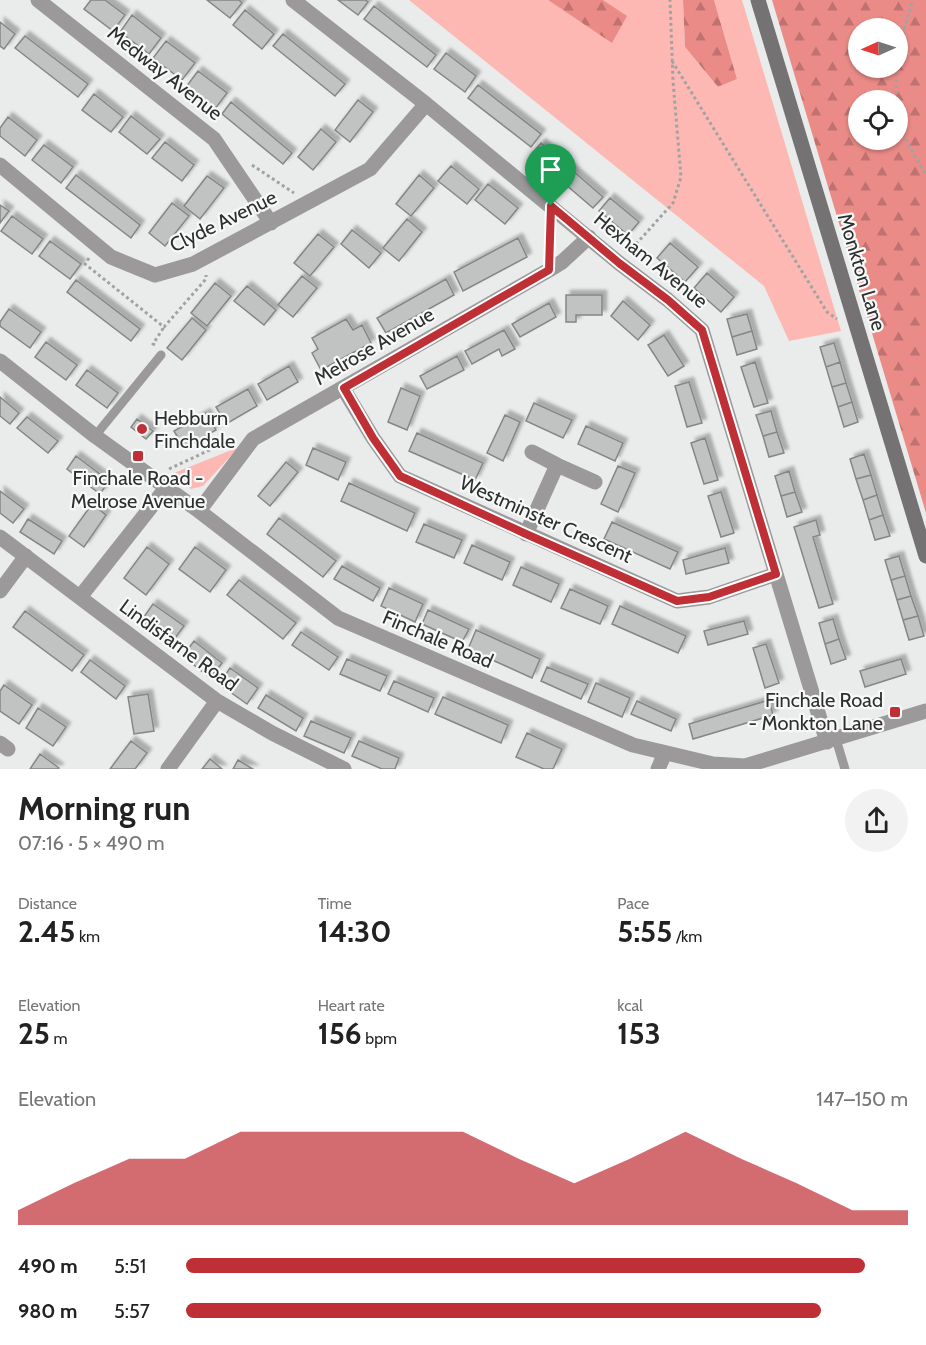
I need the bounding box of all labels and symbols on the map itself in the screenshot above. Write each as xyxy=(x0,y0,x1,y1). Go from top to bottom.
north arrow xyxy=(848,18,908,78)
street label: Medway Avenue xyxy=(103,21,227,125)
pin xyxy=(525,144,576,206)
street label: Clyde Avenue xyxy=(166,185,280,257)
street label: Hexham Avenue xyxy=(589,207,713,313)
street label: Monkton Lane xyxy=(833,210,891,334)
street label: Melrose Avenue xyxy=(310,302,438,390)
place label: Hebburn Finchdale xyxy=(154,406,235,453)
marker: Hebburn Finchdale xyxy=(135,422,149,436)
marker: Finchale Road - Melrose Avenue xyxy=(131,449,145,463)
place label: Finchale Road - Melrose Avenue xyxy=(71,466,205,513)
street label: Westminster Crescent xyxy=(456,470,636,568)
street label: Lindisfarne Road xyxy=(115,594,243,696)
street label: Finchale Road xyxy=(379,605,497,673)
place label: Finchale Road - Monkton Lane xyxy=(749,688,883,735)
marker: Finchale Road - Monkton Lane xyxy=(888,705,902,719)

